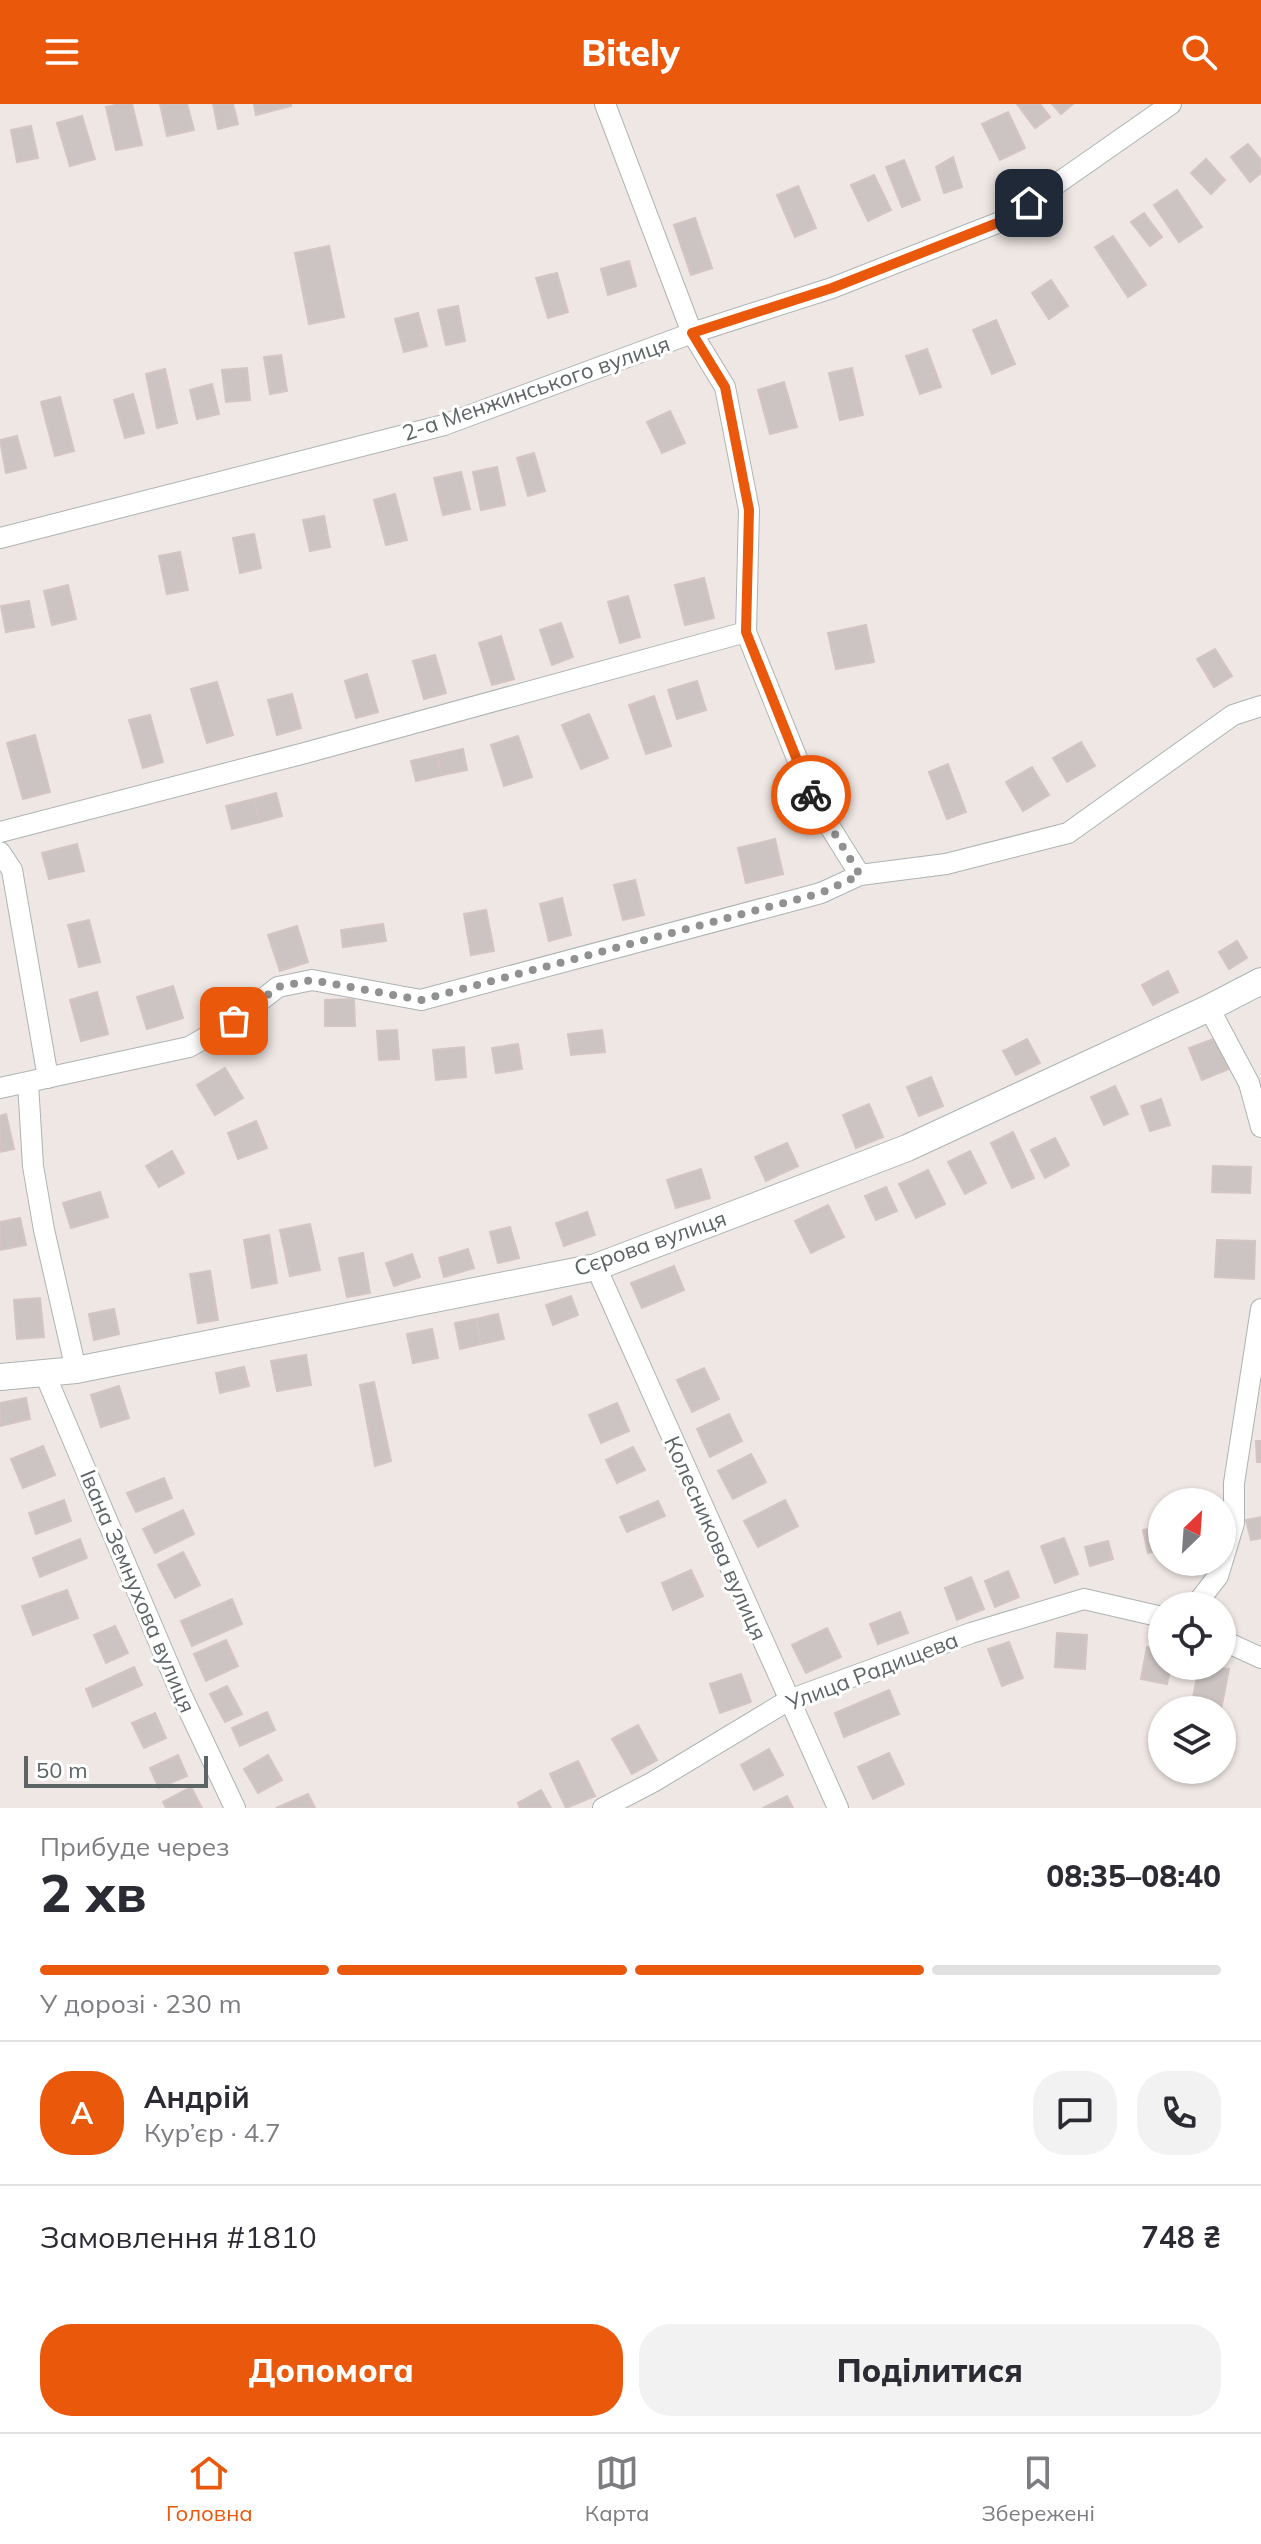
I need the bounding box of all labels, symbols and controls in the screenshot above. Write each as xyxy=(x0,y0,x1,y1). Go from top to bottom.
icon: menu xyxy=(40,30,84,74)
text: Bitely xyxy=(581,30,680,75)
icon: search xyxy=(1177,30,1221,74)
pin xyxy=(995,169,1063,237)
icon: home xyxy=(1007,181,1051,225)
street label: 2-а Менжинського вулиця xyxy=(399,329,673,447)
courier xyxy=(771,755,851,835)
icon: bike xyxy=(789,773,833,817)
pin xyxy=(200,987,268,1055)
icon: bag xyxy=(212,999,256,1043)
street label: Сєрова вулиця xyxy=(570,1204,730,1282)
street label: Колесникова вулиця xyxy=(658,1432,774,1644)
street label: Івана Земнухова вулиця xyxy=(74,1465,202,1717)
north arrow xyxy=(1148,1488,1236,1576)
map controls xyxy=(1148,1488,1236,1784)
button: locate xyxy=(1148,1592,1236,1680)
street label: Улица Радищева xyxy=(781,1625,962,1717)
button: layers xyxy=(1148,1696,1236,1784)
scale bar xyxy=(24,1752,208,1788)
text: 50 m xyxy=(36,1756,87,1784)
text: Прибуде через xyxy=(40,1830,229,1863)
text: 08:35–08:40 xyxy=(1046,1857,1221,1895)
text: 2 хв xyxy=(40,1860,146,1925)
text: У дорозі · 230 m xyxy=(40,1987,242,2020)
button: chat xyxy=(1033,2071,1117,2155)
button: phone xyxy=(1137,2071,1221,2155)
text: Андрій xyxy=(144,2078,250,2116)
text: А xyxy=(71,2094,93,2132)
text: Кур’єр · 4.7 xyxy=(144,2116,281,2149)
text: Замовлення #1810 xyxy=(40,2218,317,2256)
text: 748 ₴ xyxy=(1141,2218,1221,2256)
button: Допомога xyxy=(40,2324,623,2416)
button: Поділитися xyxy=(639,2324,1221,2416)
tab: Головна xyxy=(166,2451,253,2527)
tab: Карта xyxy=(585,2451,649,2527)
tab: Збережені xyxy=(981,2451,1095,2527)

